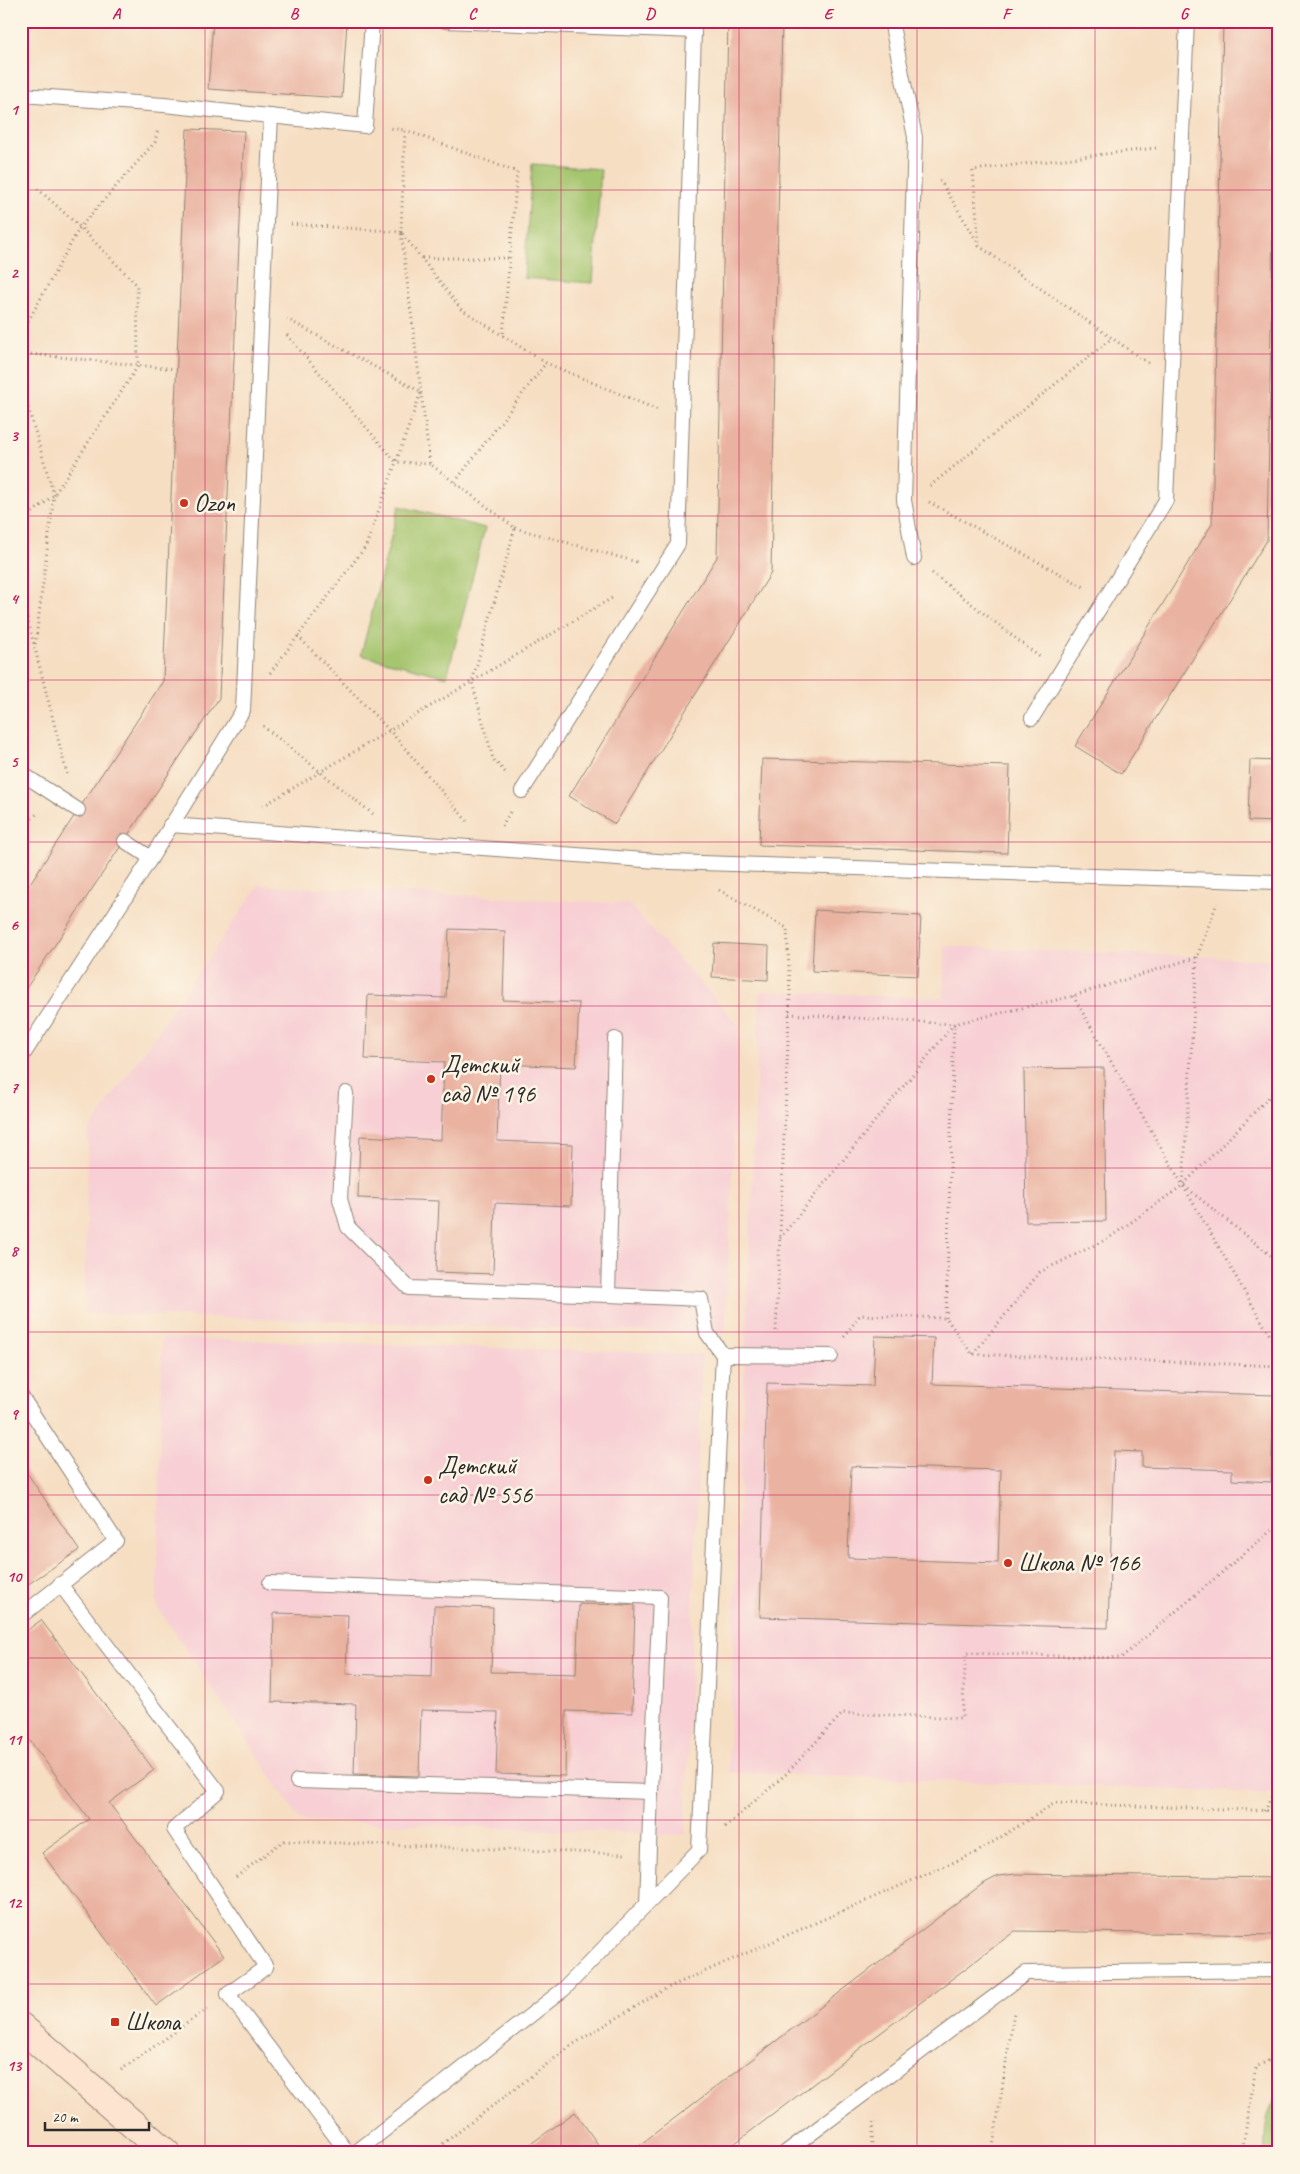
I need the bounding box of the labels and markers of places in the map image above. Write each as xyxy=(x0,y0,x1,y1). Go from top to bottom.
place label: Ozon xyxy=(194,487,236,519)
marker: Ozon xyxy=(178,497,190,509)
place label: Детский сад № 196 xyxy=(441,1049,536,1110)
marker: Детский сад № 196 xyxy=(425,1073,437,1085)
place label: Детский сад № 556 xyxy=(438,1450,533,1511)
marker: Детский сад № 556 xyxy=(422,1474,434,1486)
place label: Школа № 166 xyxy=(1018,1547,1140,1579)
marker: Школа № 166 xyxy=(1002,1557,1014,1569)
place label: Школа xyxy=(125,2006,182,2038)
marker: Школа xyxy=(109,2016,121,2028)

